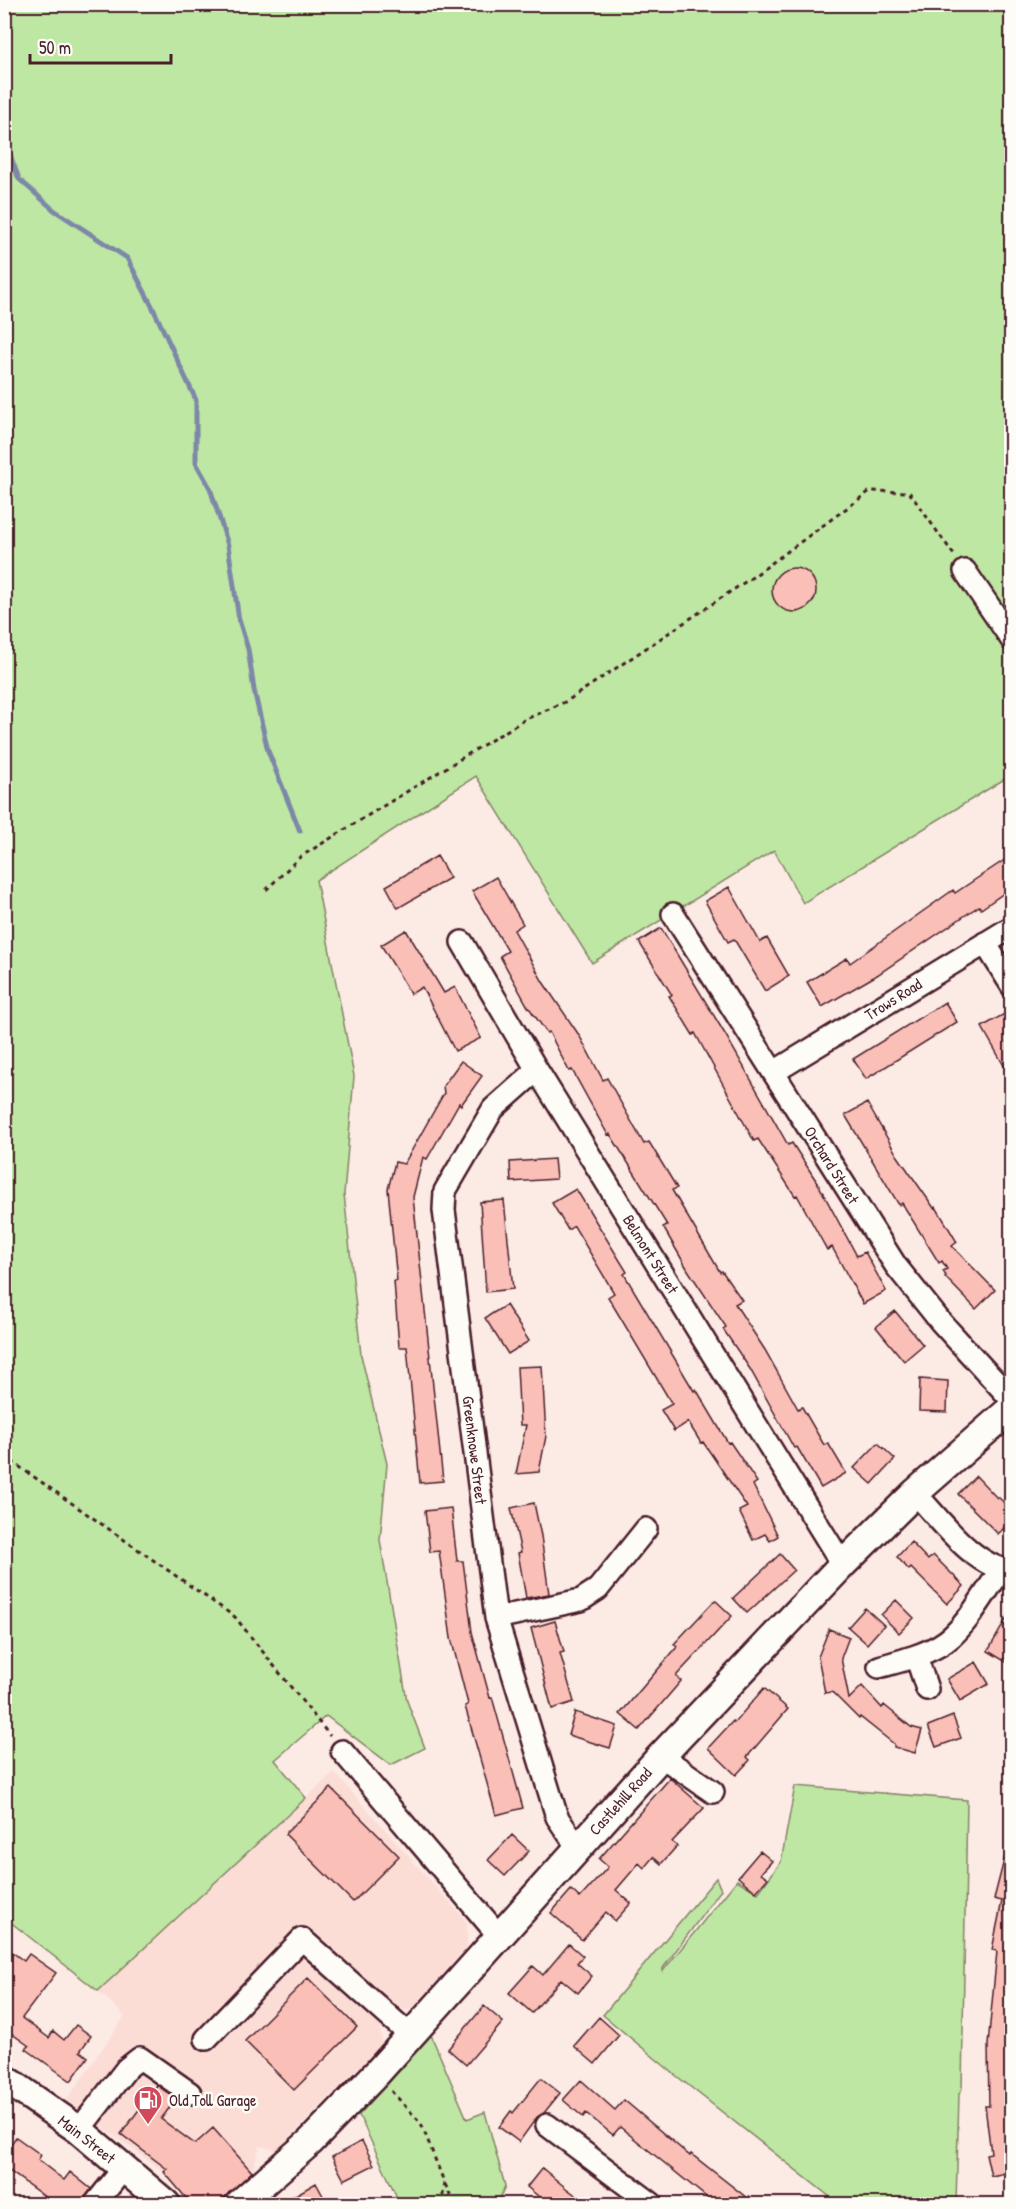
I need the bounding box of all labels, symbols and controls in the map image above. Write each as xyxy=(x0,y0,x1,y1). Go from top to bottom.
scale bar xyxy=(30,27,171,65)
text: 50 m xyxy=(39,35,71,60)
street label: Trows Road xyxy=(860,973,926,1025)
street label: Orchard Street xyxy=(799,1122,865,1208)
street label: Belmont Street xyxy=(618,1210,684,1298)
street label: Greenknowe Street xyxy=(457,1395,493,1506)
street label: Castlehill Road xyxy=(584,1762,656,1840)
fuel station icon: Old Toll Garage xyxy=(132,2084,164,2126)
place label: Old Toll Garage xyxy=(169,2089,257,2111)
street label: Main Street xyxy=(54,2110,121,2169)

